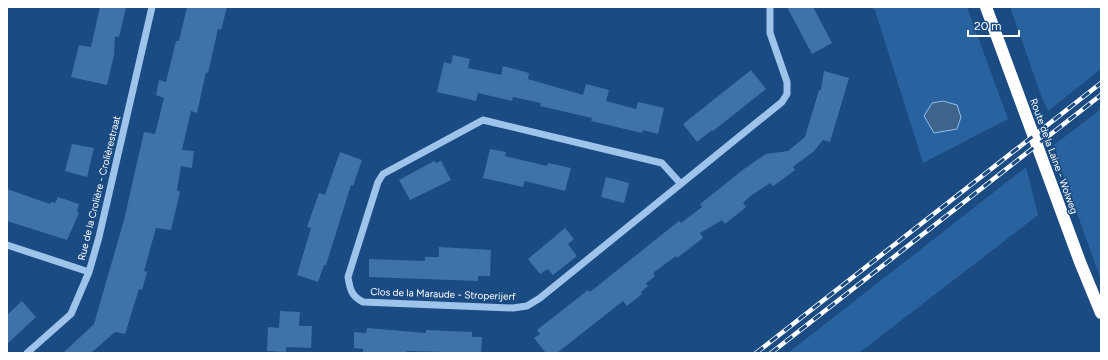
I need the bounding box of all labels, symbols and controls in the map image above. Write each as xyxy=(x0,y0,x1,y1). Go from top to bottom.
scale bar xyxy=(968,12,1019,38)
text: 20 m xyxy=(974,19,1002,33)
street label: Route de la Laine - Wolweg xyxy=(1027,96,1081,216)
street label: Rue de la Crolière - Crolièrestraat xyxy=(75,114,123,262)
street label: Clos de la Maraude - Stroperijerf xyxy=(370,285,516,303)

